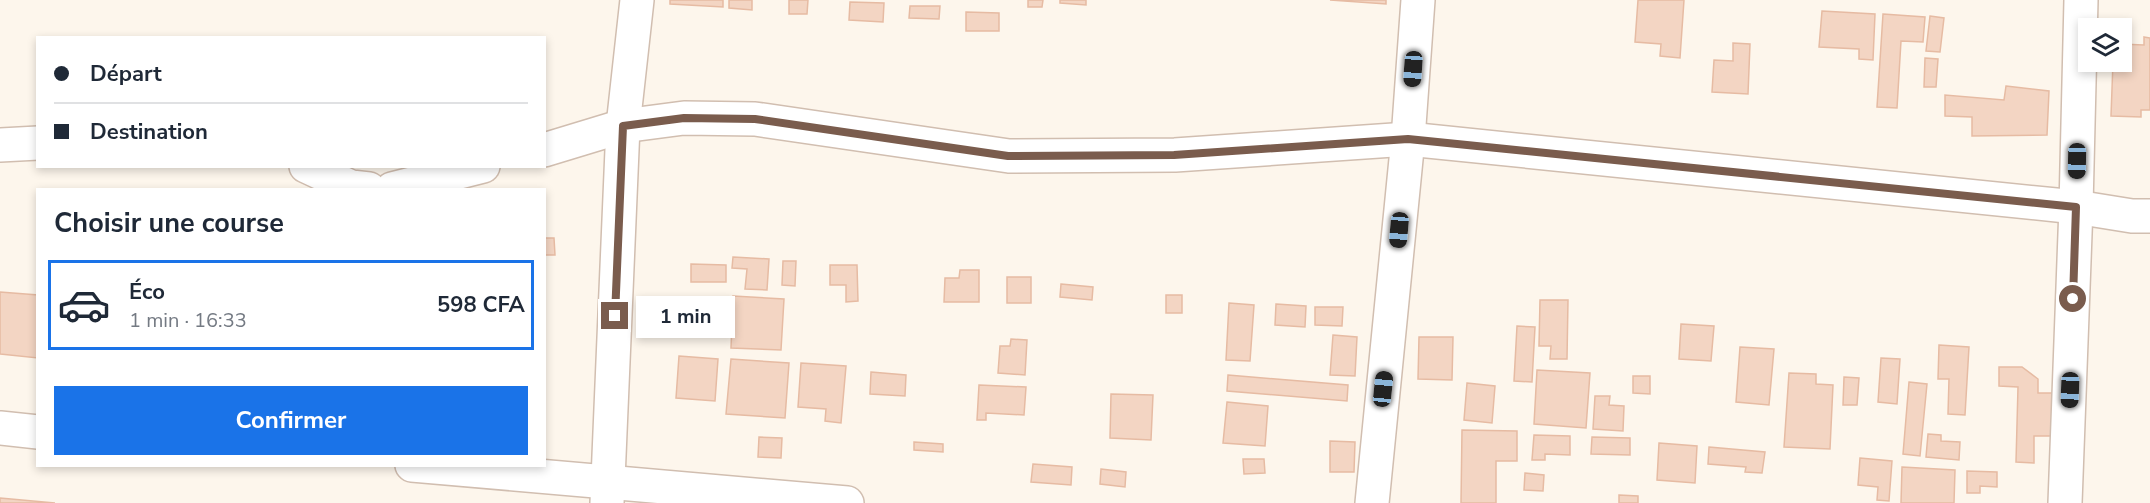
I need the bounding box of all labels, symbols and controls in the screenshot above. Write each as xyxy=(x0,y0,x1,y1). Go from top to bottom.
map controls xyxy=(2078,18,2132,72)
button: layers xyxy=(2078,18,2132,72)
car xyxy=(1403,50,1423,88)
text: Départ xyxy=(90,59,162,89)
text: Destination xyxy=(90,117,208,147)
car xyxy=(2068,143,2086,179)
text: Choisir une course xyxy=(54,205,284,242)
car xyxy=(1388,211,1410,249)
text: Éco xyxy=(129,277,165,307)
icon: car xyxy=(57,278,111,332)
route start xyxy=(2059,285,2086,312)
text: 598 CFA xyxy=(437,290,525,320)
callout: 1 min xyxy=(636,295,735,337)
route end xyxy=(601,302,628,329)
text: 1 min xyxy=(660,303,711,330)
text: 1 min · 16:33 xyxy=(129,307,247,334)
car xyxy=(1372,370,1394,408)
car xyxy=(2060,372,2080,408)
button: Confirmer xyxy=(54,386,528,455)

